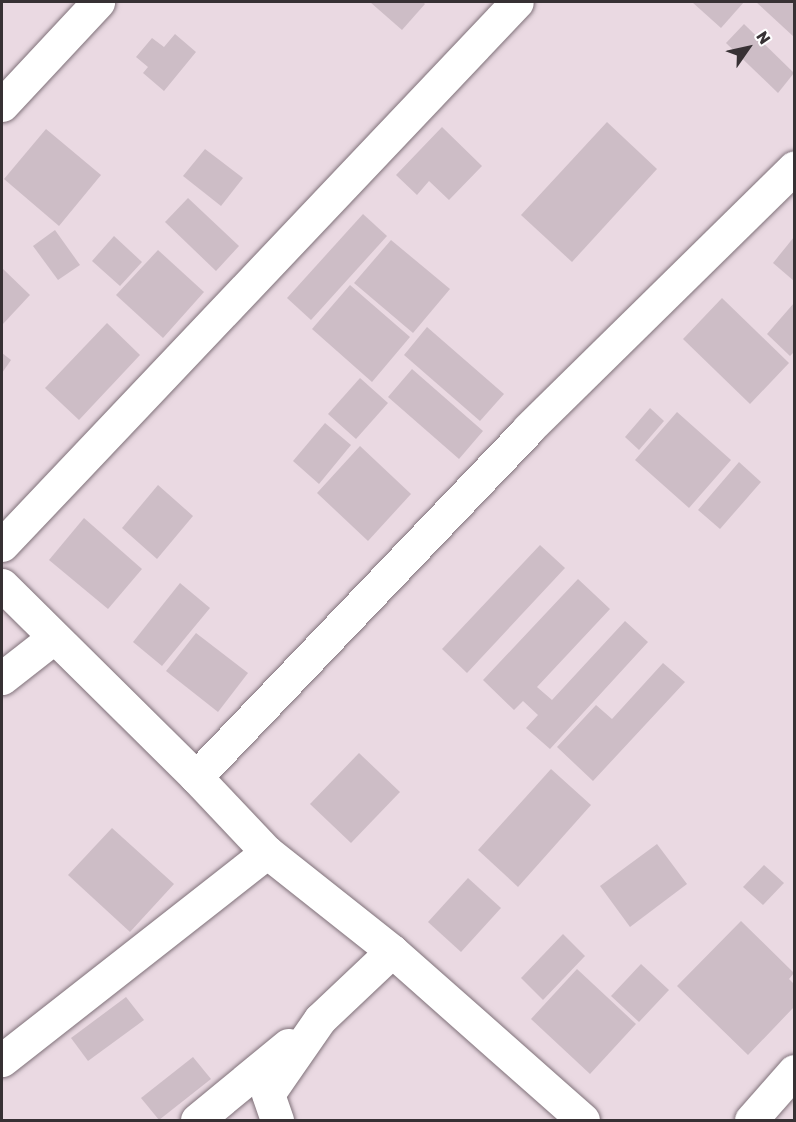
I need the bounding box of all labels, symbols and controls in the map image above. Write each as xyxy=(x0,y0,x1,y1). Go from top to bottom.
north arrow xyxy=(718,18,778,78)
text: N xyxy=(752,28,774,48)

